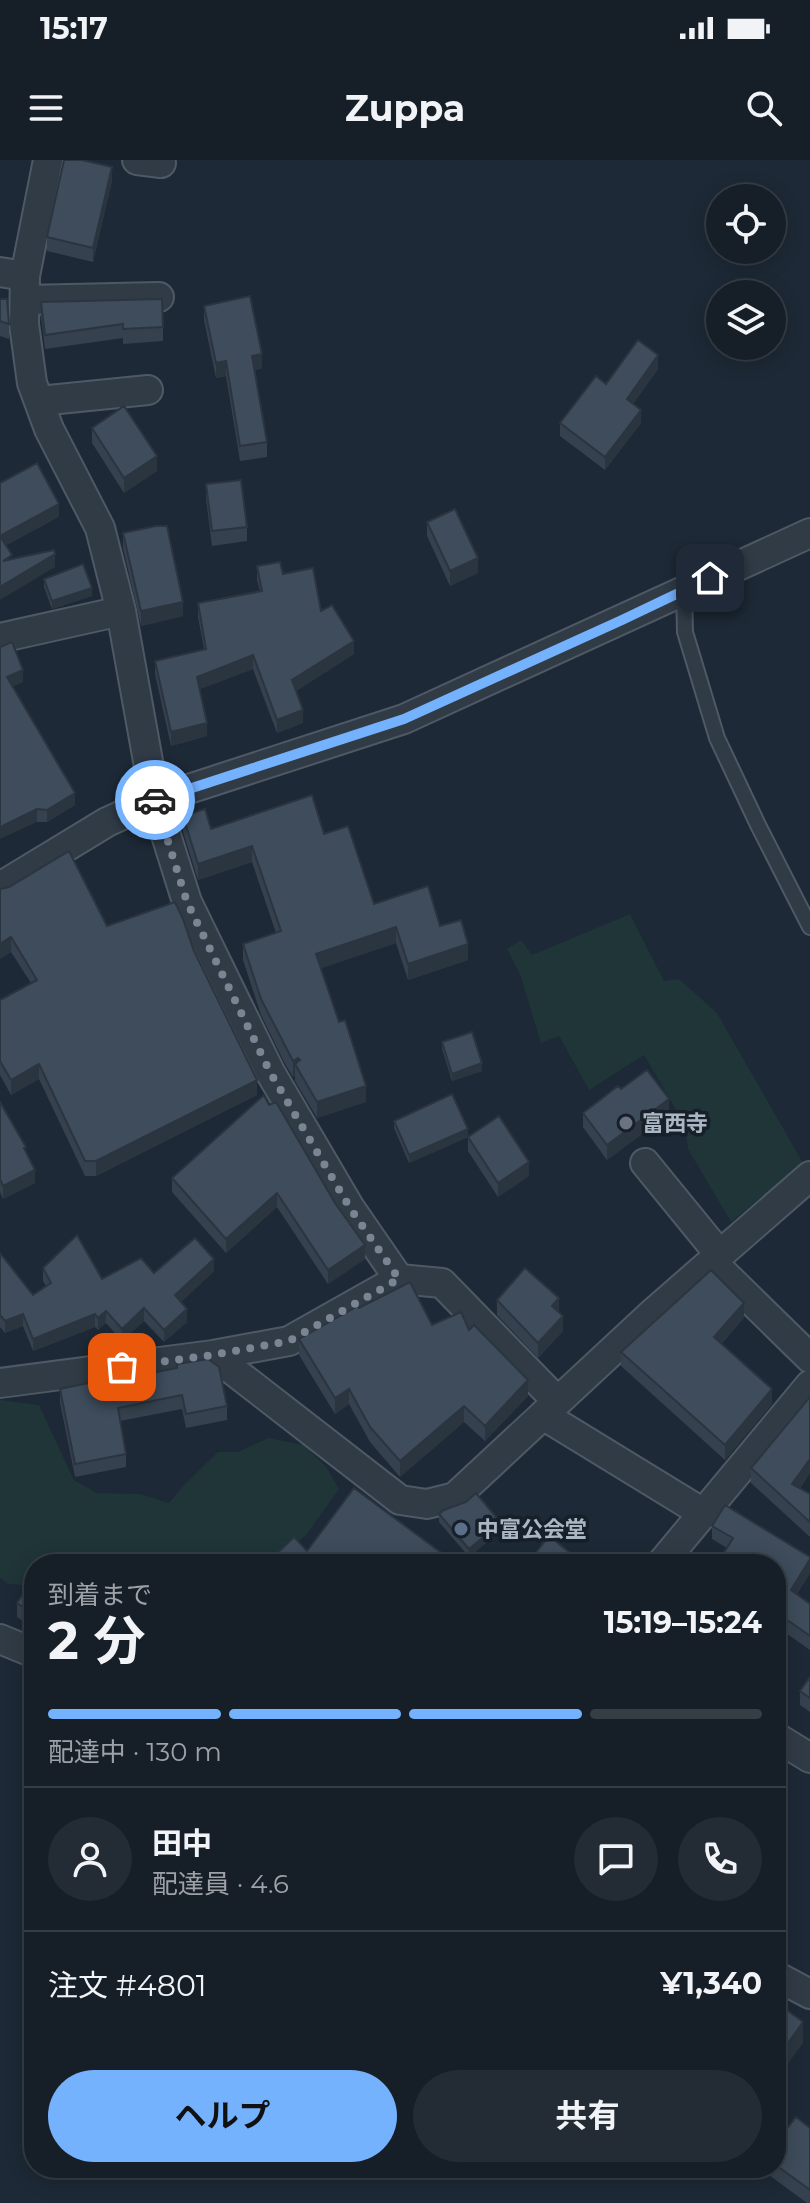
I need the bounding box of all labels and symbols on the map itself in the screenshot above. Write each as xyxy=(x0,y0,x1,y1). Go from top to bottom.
pin xyxy=(676,544,744,612)
courier xyxy=(115,760,195,840)
place label: 富西寺 xyxy=(642,1110,708,1137)
marker: 富西寺 xyxy=(617,1114,635,1132)
pin xyxy=(88,1333,156,1401)
place label: 中富公会堂 xyxy=(477,1516,587,1543)
marker: 中富公会堂 xyxy=(452,1520,470,1538)

